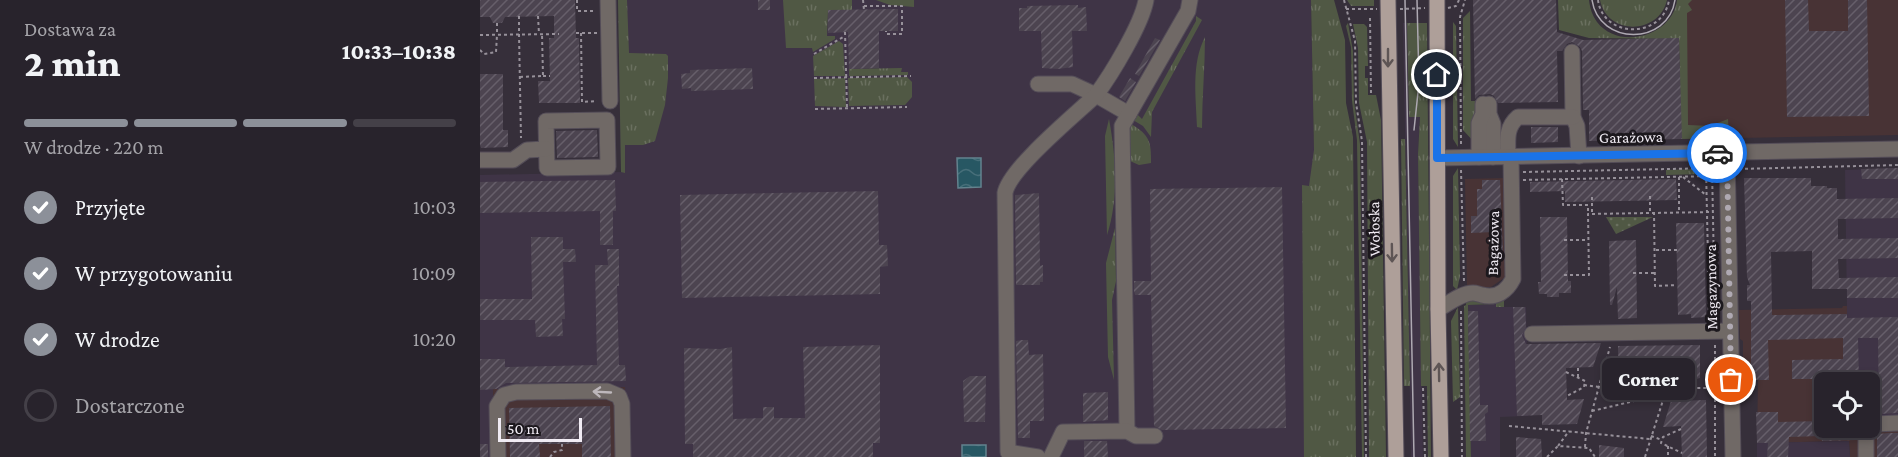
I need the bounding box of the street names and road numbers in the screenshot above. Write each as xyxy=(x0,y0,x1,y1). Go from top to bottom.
street label: Garażowa xyxy=(1599,128,1664,146)
street label: Wołoska xyxy=(1365,201,1383,257)
street label: Bagażowa xyxy=(1484,210,1503,276)
street label: Magazynowa xyxy=(1702,244,1721,330)

